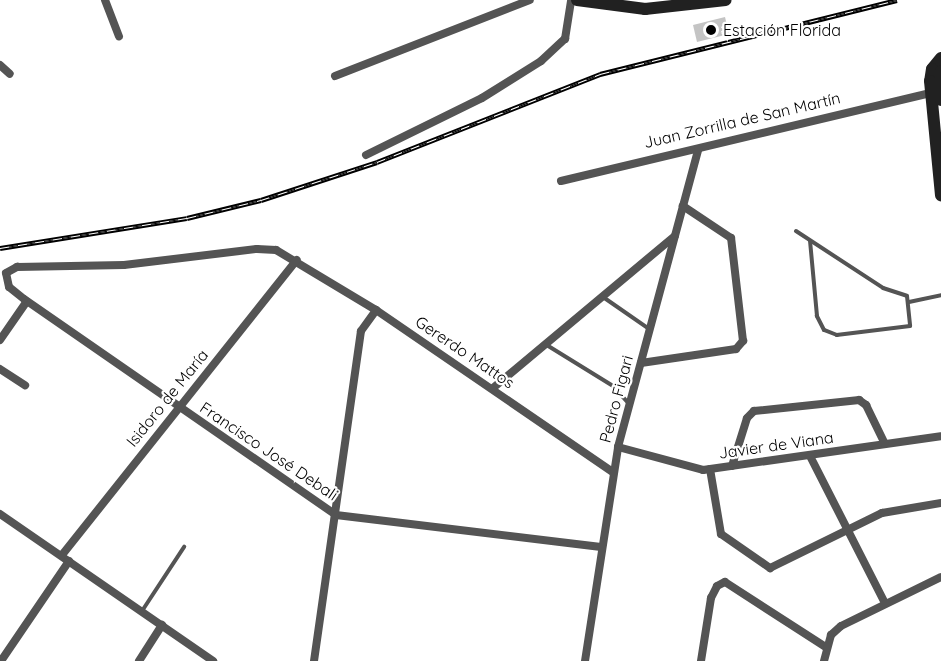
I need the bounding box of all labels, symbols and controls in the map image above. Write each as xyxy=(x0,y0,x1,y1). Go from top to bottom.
place label: Estación Florida xyxy=(723,20,841,40)
marker: Estación Florida xyxy=(704,23,718,37)
street label: Juan Zorrilla de San Martín xyxy=(642,88,842,152)
street label: Gererdo Mattos xyxy=(412,312,518,392)
street label: Isidoro de María xyxy=(122,346,212,450)
street label: Pedro Figari xyxy=(595,353,637,445)
street label: Francisco José Debali xyxy=(196,398,342,504)
street label: Javier de Viana xyxy=(717,427,835,463)

